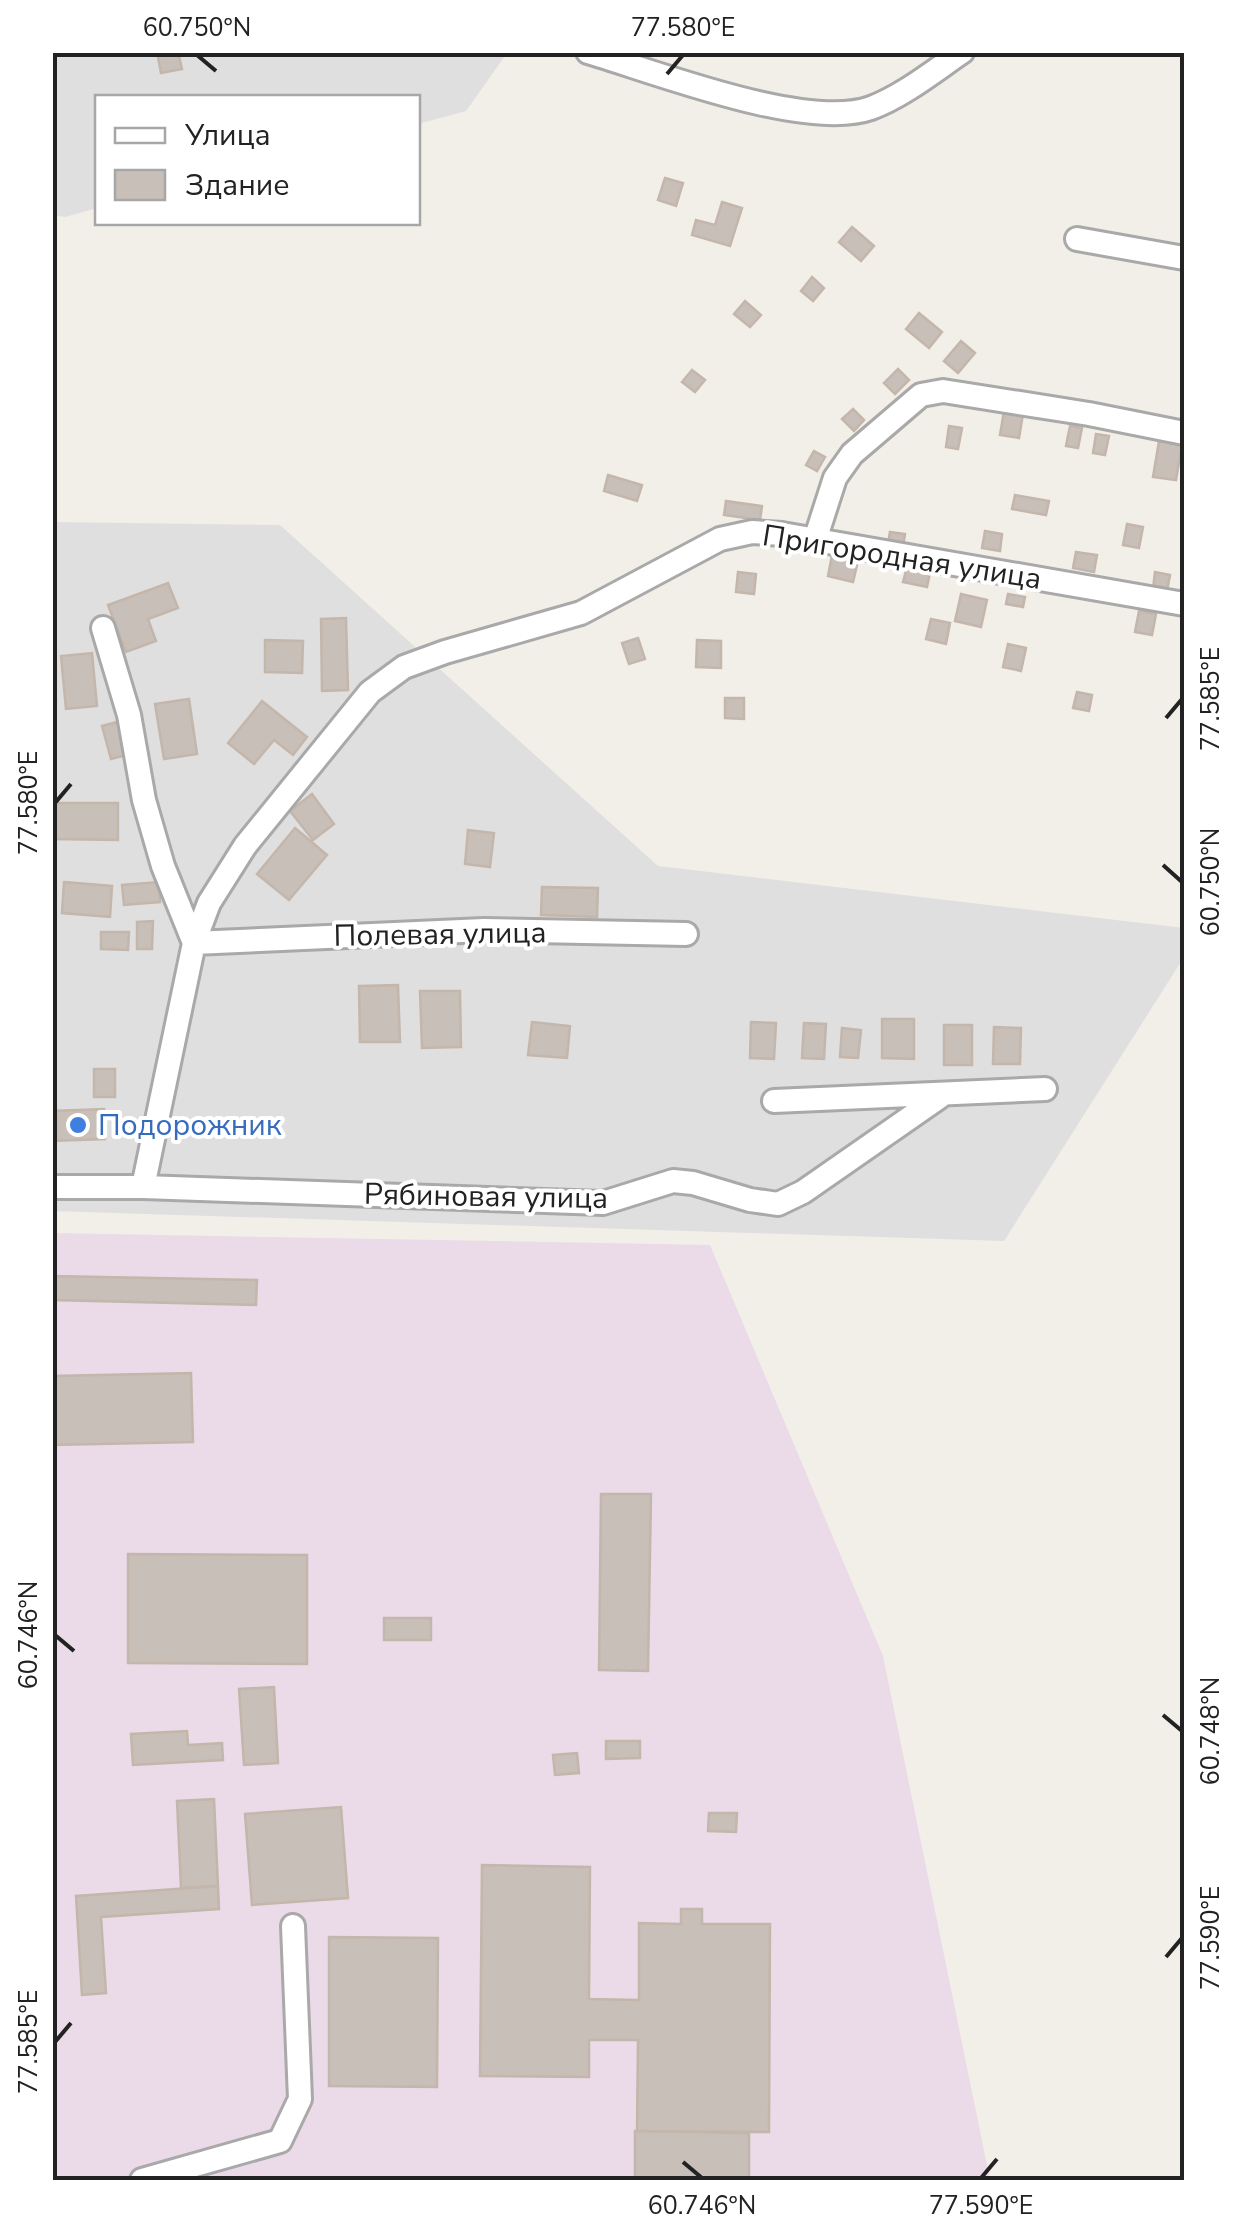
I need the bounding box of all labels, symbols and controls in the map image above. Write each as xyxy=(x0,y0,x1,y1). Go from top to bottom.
text: 60.750°N xyxy=(143,11,251,45)
text: 77.580°E xyxy=(631,11,735,45)
legend xyxy=(95,95,420,225)
text: Улица xyxy=(184,115,271,156)
text: Здание xyxy=(185,165,290,206)
street label: Пригородная улица xyxy=(760,515,1044,600)
text: 77.585°E xyxy=(1194,647,1228,751)
text: 77.580°E xyxy=(12,751,46,855)
text: 60.750°N xyxy=(1194,828,1228,936)
street label: Полевая улица xyxy=(333,912,547,957)
place label: Подорожник xyxy=(98,1105,282,1146)
marker: Подорожник xyxy=(67,1114,89,1136)
street label: Рябиновая улица xyxy=(363,1174,609,1219)
text: 60.746°N xyxy=(12,1581,46,1689)
text: 60.748°N xyxy=(1194,1677,1228,1785)
text: 77.590°E xyxy=(1194,1886,1228,1990)
text: 77.585°E xyxy=(12,1990,46,2094)
text: 60.746°N xyxy=(648,2189,756,2223)
text: 77.590°E xyxy=(929,2189,1033,2223)

